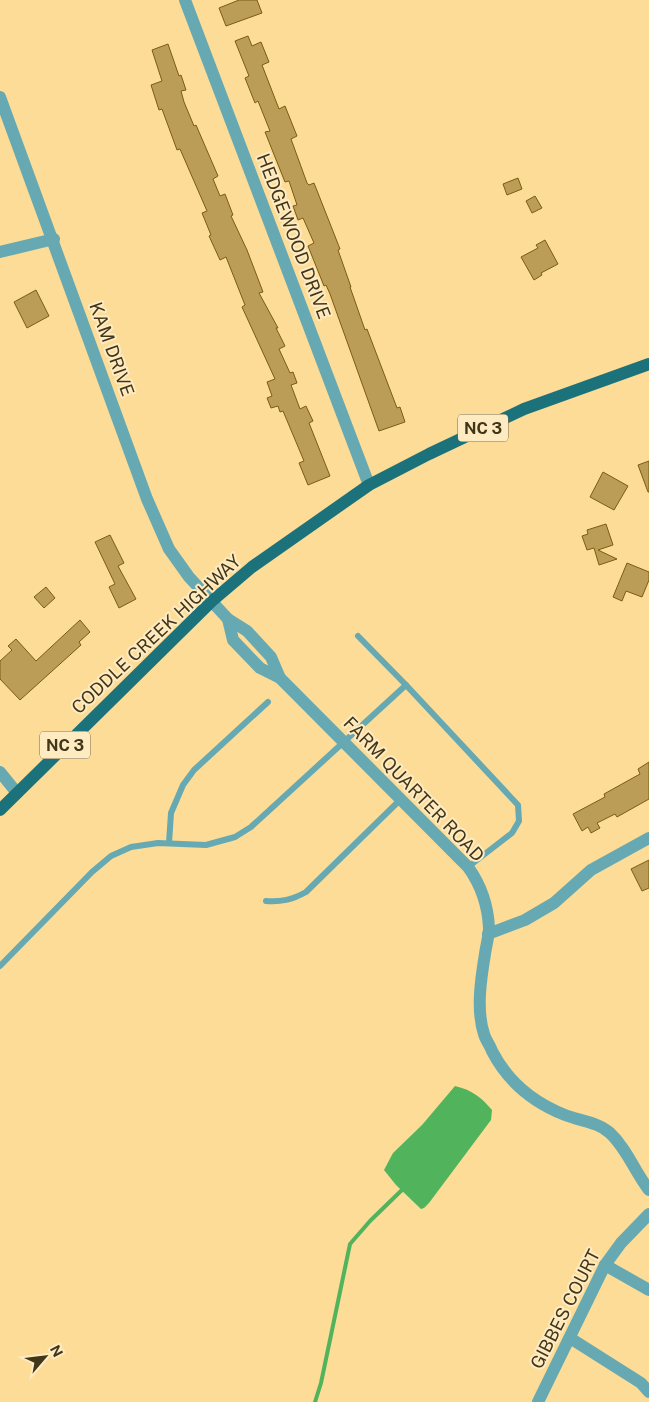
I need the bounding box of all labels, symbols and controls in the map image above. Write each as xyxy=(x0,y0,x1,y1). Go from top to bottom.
street label: HEDGEWOOD DRIVE xyxy=(253,150,335,322)
street label: KAM DRIVE xyxy=(85,299,139,399)
road number: NC 3 xyxy=(458,414,508,442)
street label: CODDLE CREEK HIGHWAY xyxy=(67,550,245,718)
street label: FARM QUARTER ROAD xyxy=(339,712,489,866)
road number: NC 3 xyxy=(40,732,90,758)
street label: GIBBES COURT xyxy=(526,1246,604,1372)
north arrow xyxy=(20,1332,70,1382)
text: N xyxy=(47,1342,66,1359)

